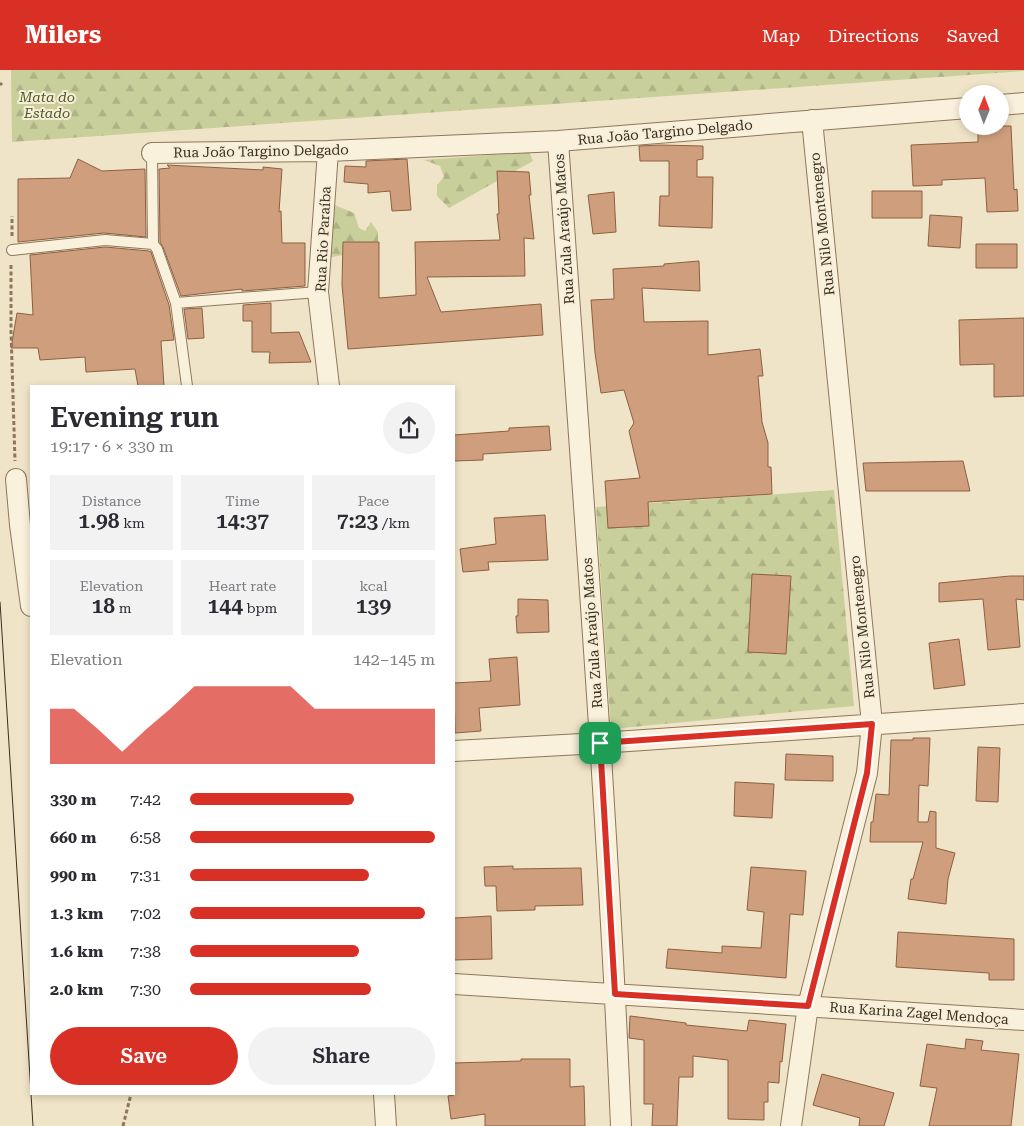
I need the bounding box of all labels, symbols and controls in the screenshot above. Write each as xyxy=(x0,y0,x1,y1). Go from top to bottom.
text: Milers xyxy=(25,21,101,49)
text: Map xyxy=(762,25,800,46)
text: Directions xyxy=(828,25,919,46)
text: Saved xyxy=(947,25,999,46)
north arrow xyxy=(959,85,1009,135)
map controls xyxy=(959,85,1009,135)
park label: Mata do Estado xyxy=(18,89,75,121)
street label: Rua João Targino Delgado xyxy=(577,116,753,148)
street label: Rua João Targino Delgado xyxy=(173,141,349,161)
street label: Rua Nilo Montenegro xyxy=(807,152,837,296)
street label: Rua Zula Araújo Matos xyxy=(551,153,577,305)
street label: Rua Rio Paraíba xyxy=(312,185,334,292)
text: Evening run xyxy=(50,401,219,434)
button: share xyxy=(383,402,435,454)
text: 19:17 · 6 × 330 m xyxy=(50,437,174,456)
text: Distance xyxy=(82,493,141,509)
text: Time xyxy=(225,493,260,509)
text: Pace xyxy=(358,493,389,509)
text: 1.98 xyxy=(78,509,120,533)
text: 14:37 xyxy=(216,509,269,533)
text: 7:23 xyxy=(337,509,378,533)
text: km xyxy=(120,515,145,531)
text: /km xyxy=(378,515,410,531)
street label: Rua Nilo Montenegro xyxy=(847,555,877,699)
street label: Rua Zula Araújo Matos xyxy=(579,557,605,709)
text: Elevation xyxy=(80,578,143,594)
text: Heart rate xyxy=(209,578,276,594)
text: kcal xyxy=(359,578,388,594)
text: 18 xyxy=(92,594,115,618)
text: 144 xyxy=(208,594,243,618)
text: 139 xyxy=(356,594,391,618)
text: m xyxy=(115,600,131,616)
text: bpm xyxy=(243,600,277,616)
text: Elevation xyxy=(50,650,123,669)
text: 142–145 m xyxy=(353,650,435,669)
pin xyxy=(579,722,621,764)
icon: arrive xyxy=(586,729,614,757)
text: 330 m xyxy=(50,790,96,809)
text: 7:42 xyxy=(130,790,161,809)
text: 660 m xyxy=(50,828,96,847)
text: 6:58 xyxy=(130,828,161,847)
text: 990 m xyxy=(50,866,96,885)
text: 7:31 xyxy=(130,866,161,885)
text: 1.3 km xyxy=(50,904,103,923)
text: 7:02 xyxy=(130,904,161,923)
text: 1.6 km xyxy=(50,942,103,961)
text: 7:38 xyxy=(130,942,161,961)
text: 2.0 km xyxy=(50,980,103,999)
text: 7:30 xyxy=(130,980,161,999)
street label: Rua Karina Zagel Mendoça xyxy=(829,999,1010,1027)
button: Save xyxy=(50,1027,238,1085)
button: Share xyxy=(248,1027,435,1085)

